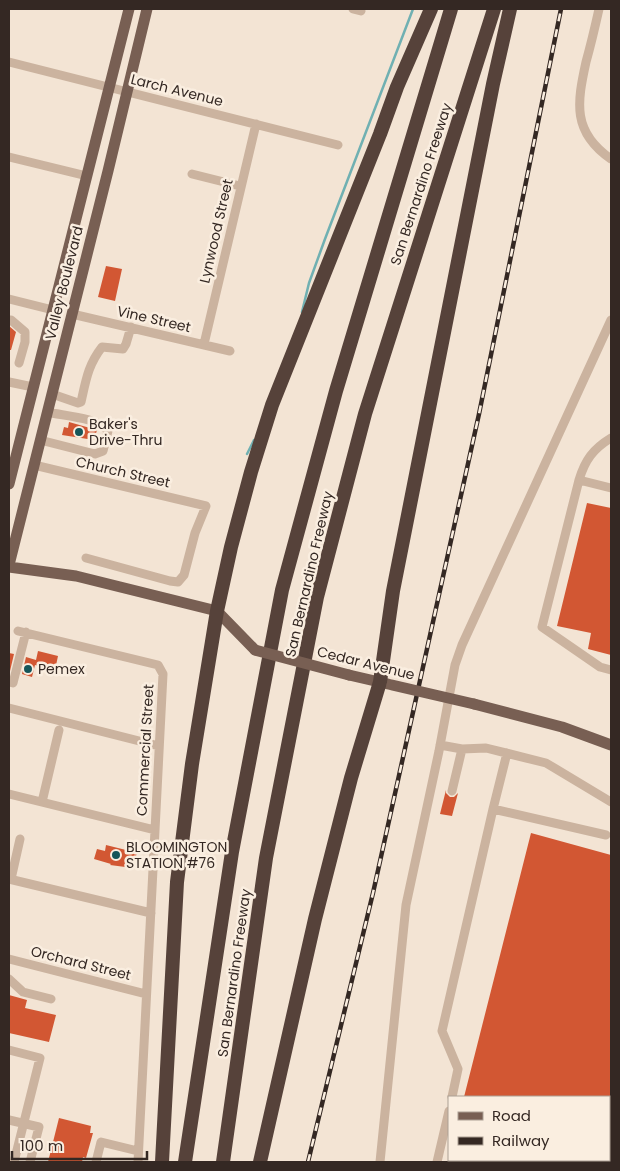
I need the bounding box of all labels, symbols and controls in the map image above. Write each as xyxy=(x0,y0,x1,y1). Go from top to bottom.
street label: Larch Avenue xyxy=(129,69,226,111)
street label: San Bernardino Freeway xyxy=(385,100,457,268)
street label: Lynwood Street xyxy=(194,177,238,285)
street label: Valley Boulevard xyxy=(40,224,88,342)
street label: Vine Street xyxy=(115,301,193,337)
place label: Baker's Drive-Thru xyxy=(89,414,163,450)
marker: Baker's Drive-Thru xyxy=(73,426,85,438)
street label: Church Street xyxy=(74,451,172,493)
street label: San Bernardino Freeway xyxy=(280,489,338,659)
street label: Cedar Avenue xyxy=(315,641,417,685)
place label: Pemex xyxy=(38,659,85,679)
marker: Pemex xyxy=(22,663,34,675)
street label: Commercial Street xyxy=(132,684,158,816)
place label: BLOOMINGTON STATION #76 xyxy=(126,837,227,873)
marker: BLOOMINGTON STATION #76 xyxy=(110,849,122,861)
street label: San Bernardino Freeway xyxy=(212,888,256,1058)
street label: Orchard Street xyxy=(29,941,133,985)
legend xyxy=(448,1096,610,1161)
text: Road xyxy=(492,1105,531,1126)
scale bar xyxy=(12,1128,148,1160)
text: Railway xyxy=(492,1130,550,1151)
text: 100 m xyxy=(20,1135,63,1156)

